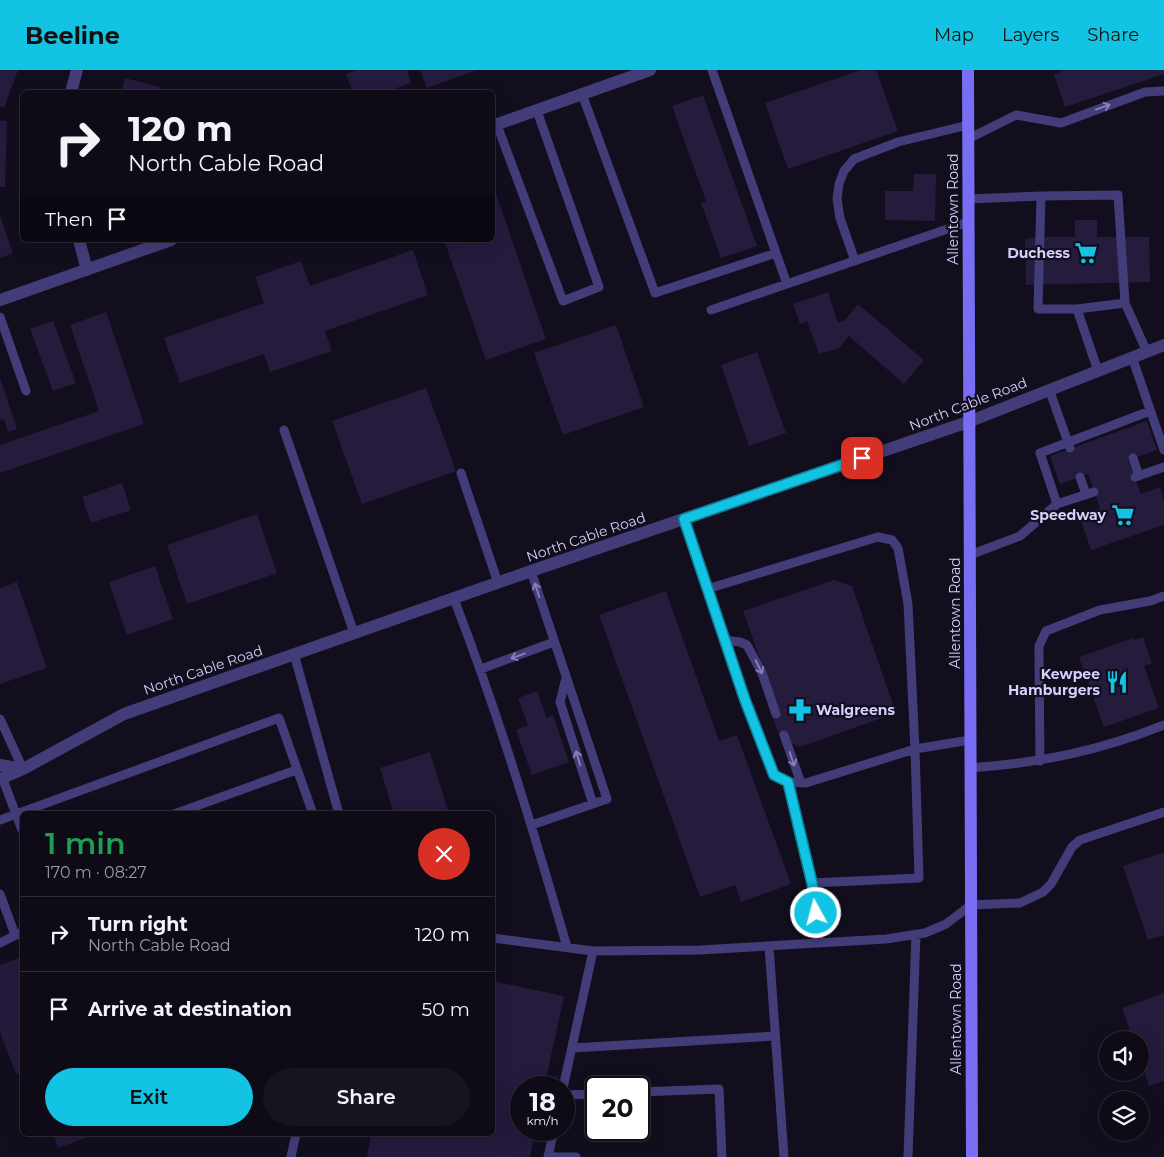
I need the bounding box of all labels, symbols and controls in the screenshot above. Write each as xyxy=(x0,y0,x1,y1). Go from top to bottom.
text: Beeline xyxy=(25,21,120,50)
text: Map xyxy=(934,24,974,46)
text: Layers xyxy=(1002,24,1059,46)
text: Share xyxy=(1087,24,1139,46)
one-way arrow xyxy=(1095,102,1110,111)
text: 120 m xyxy=(128,107,233,150)
icon: right xyxy=(45,110,110,175)
text: North Cable Road xyxy=(128,150,324,177)
street label: Allentown Road xyxy=(944,153,962,265)
icon: arrive xyxy=(103,205,131,233)
text: Then xyxy=(45,208,93,231)
supermarket icon: Duchess xyxy=(1073,240,1099,266)
place label: Duchess xyxy=(1007,244,1071,262)
street label: North Cable Road xyxy=(906,373,1030,435)
pin xyxy=(841,437,883,479)
icon: arrive xyxy=(848,444,876,472)
supermarket icon: Speedway xyxy=(1110,502,1136,528)
place label: Speedway xyxy=(1030,506,1107,524)
street label: North Cable Road xyxy=(524,508,648,566)
street label: Allentown Road xyxy=(946,557,964,669)
one-way arrow xyxy=(532,583,541,598)
street label: North Cable Road xyxy=(141,641,265,699)
one-way arrow xyxy=(511,652,526,661)
one-way arrow xyxy=(754,659,764,674)
place label: Kewpee Hamburgers xyxy=(1008,665,1101,699)
restaurant icon: Kewpee Hamburgers xyxy=(1104,669,1130,695)
pharmacy icon: Walgreens xyxy=(787,697,813,723)
place label: Walgreens xyxy=(816,701,895,719)
one-way arrow xyxy=(573,750,582,766)
one-way arrow xyxy=(788,751,797,766)
text: 1 min xyxy=(45,825,126,862)
button: close xyxy=(418,828,470,880)
text: 170 m · 08:27 xyxy=(45,863,147,882)
position arrow xyxy=(789,886,841,938)
text: Turn right xyxy=(88,913,188,936)
icon: right xyxy=(45,920,73,948)
text: 120 m xyxy=(415,923,470,946)
text: North Cable Road xyxy=(88,936,231,955)
street label: Allentown Road xyxy=(947,963,965,1075)
icon: arrive xyxy=(45,995,73,1023)
text: Arrive at destination xyxy=(88,998,292,1021)
text: 50 m xyxy=(422,998,470,1021)
map controls xyxy=(1099,1031,1149,1141)
button: sound xyxy=(1099,1031,1149,1081)
button: Exit xyxy=(45,1068,253,1126)
button: Share xyxy=(263,1068,470,1126)
speed limit sign: 20 xyxy=(585,1076,650,1141)
text: 18 xyxy=(529,1087,556,1117)
button: layers xyxy=(1099,1091,1149,1141)
text: km/h xyxy=(526,1113,559,1128)

